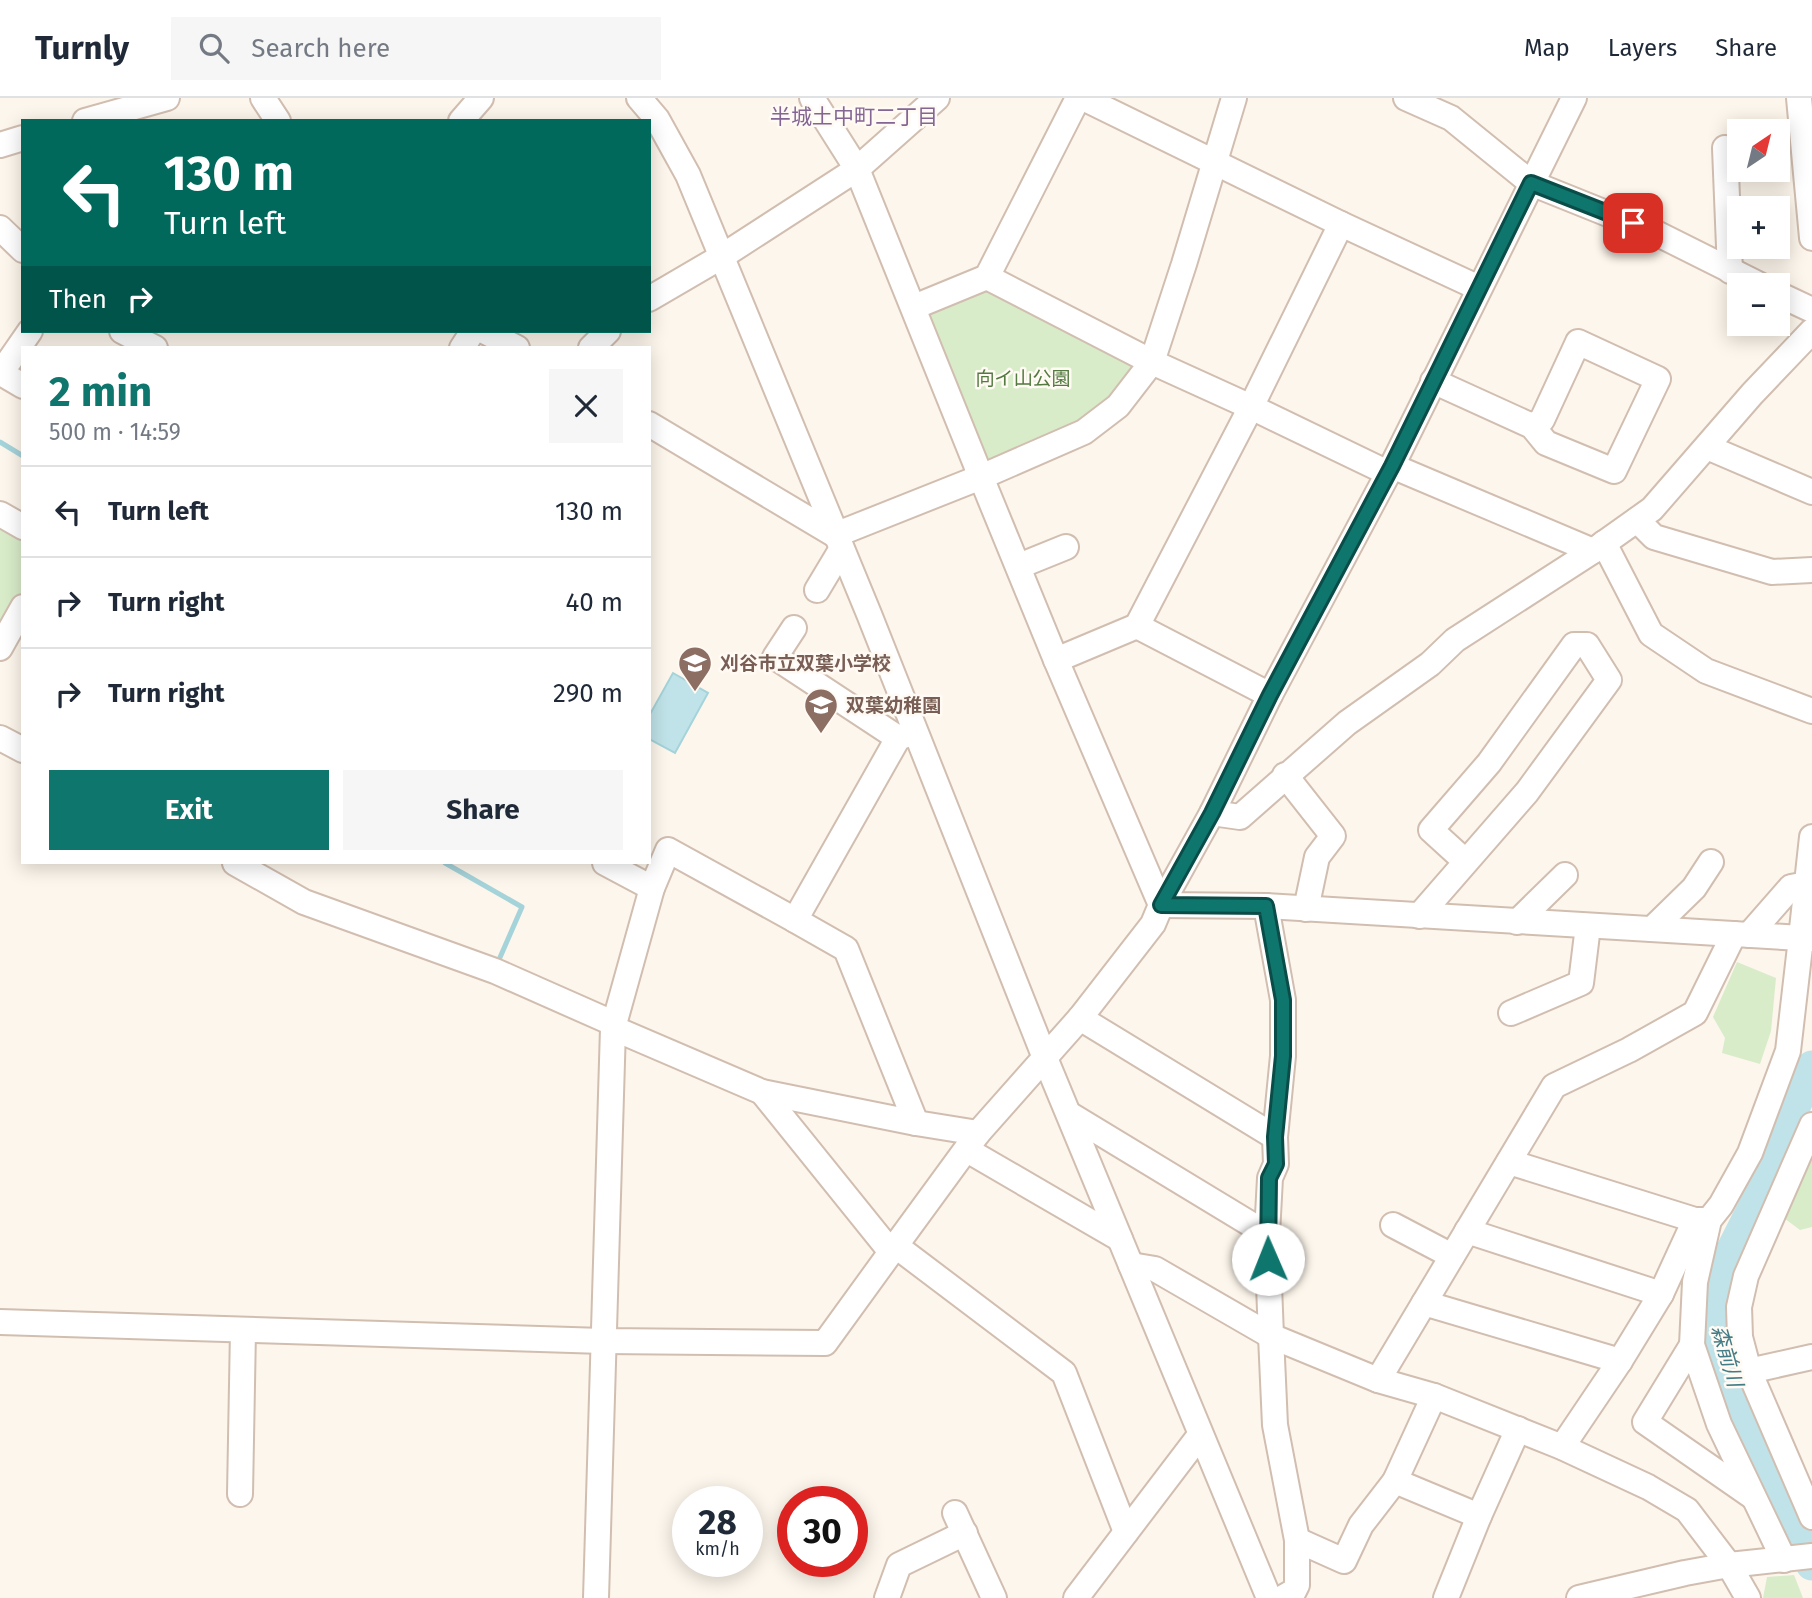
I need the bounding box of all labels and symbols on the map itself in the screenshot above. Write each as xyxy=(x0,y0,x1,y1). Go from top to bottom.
district label: 半城土中町二丁目 xyxy=(770,104,938,130)
north arrow xyxy=(1727,119,1790,182)
pin xyxy=(1603,193,1663,253)
park label: 向イ山公園 xyxy=(975,367,1071,390)
school or university icon: 刈谷市立双葉小学校 xyxy=(676,644,714,693)
place label: 刈谷市立双葉小学校 xyxy=(720,652,891,675)
school or university icon: 双葉幼稚園 xyxy=(802,686,840,735)
place label: 双葉幼稚園 xyxy=(846,694,941,717)
position arrow xyxy=(1231,1222,1305,1296)
water label: 森前川 xyxy=(1706,1322,1749,1392)
speed limit sign: 30 xyxy=(777,1486,868,1577)

